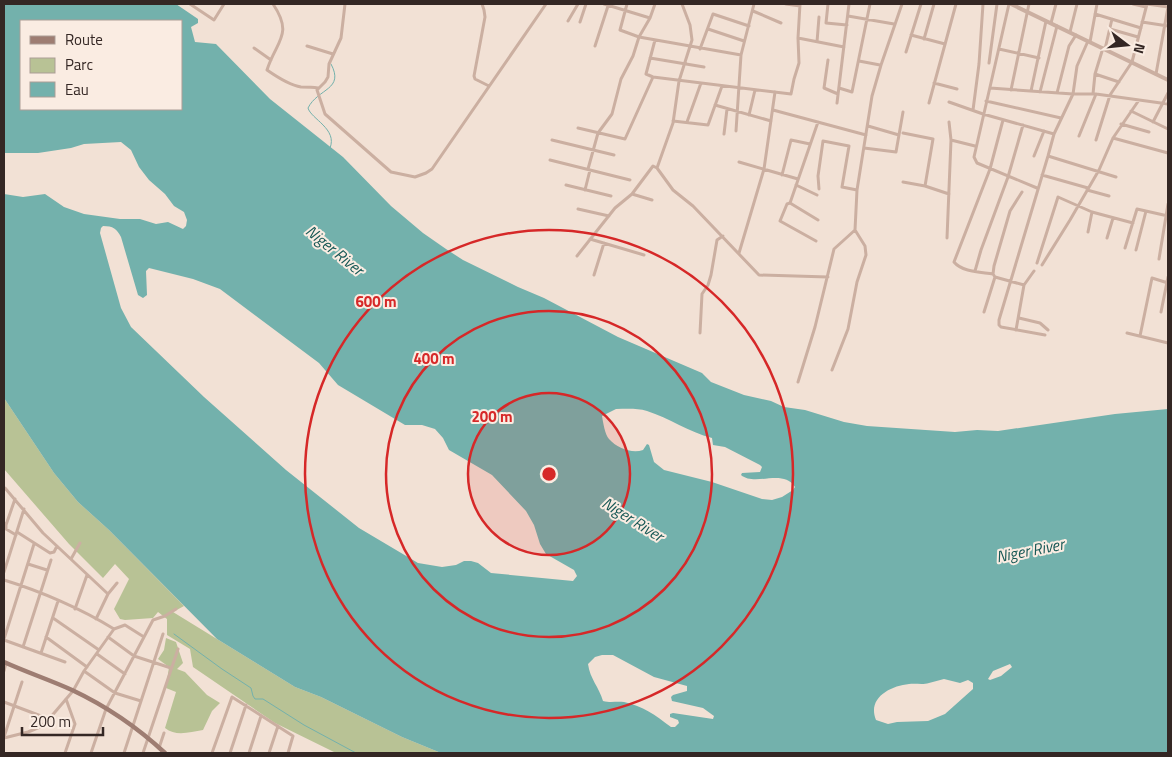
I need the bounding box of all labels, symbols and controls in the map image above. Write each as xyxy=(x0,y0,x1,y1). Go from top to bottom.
legend xyxy=(20,20,182,110)
north arrow xyxy=(1102,20,1152,70)
text: Route xyxy=(65,28,103,51)
text: N xyxy=(1129,41,1151,56)
text: Parc xyxy=(65,53,93,76)
text: Eau xyxy=(65,78,89,101)
water label: Niger River xyxy=(301,219,371,282)
text: 600 m xyxy=(355,290,397,313)
text: 400 m xyxy=(413,347,455,370)
text: 200 m xyxy=(471,405,513,428)
centre of rings xyxy=(540,465,558,483)
water label: Niger River xyxy=(598,491,670,548)
water label: Niger River xyxy=(994,531,1068,568)
scale bar xyxy=(22,704,104,736)
text: 200 m xyxy=(30,710,71,733)

